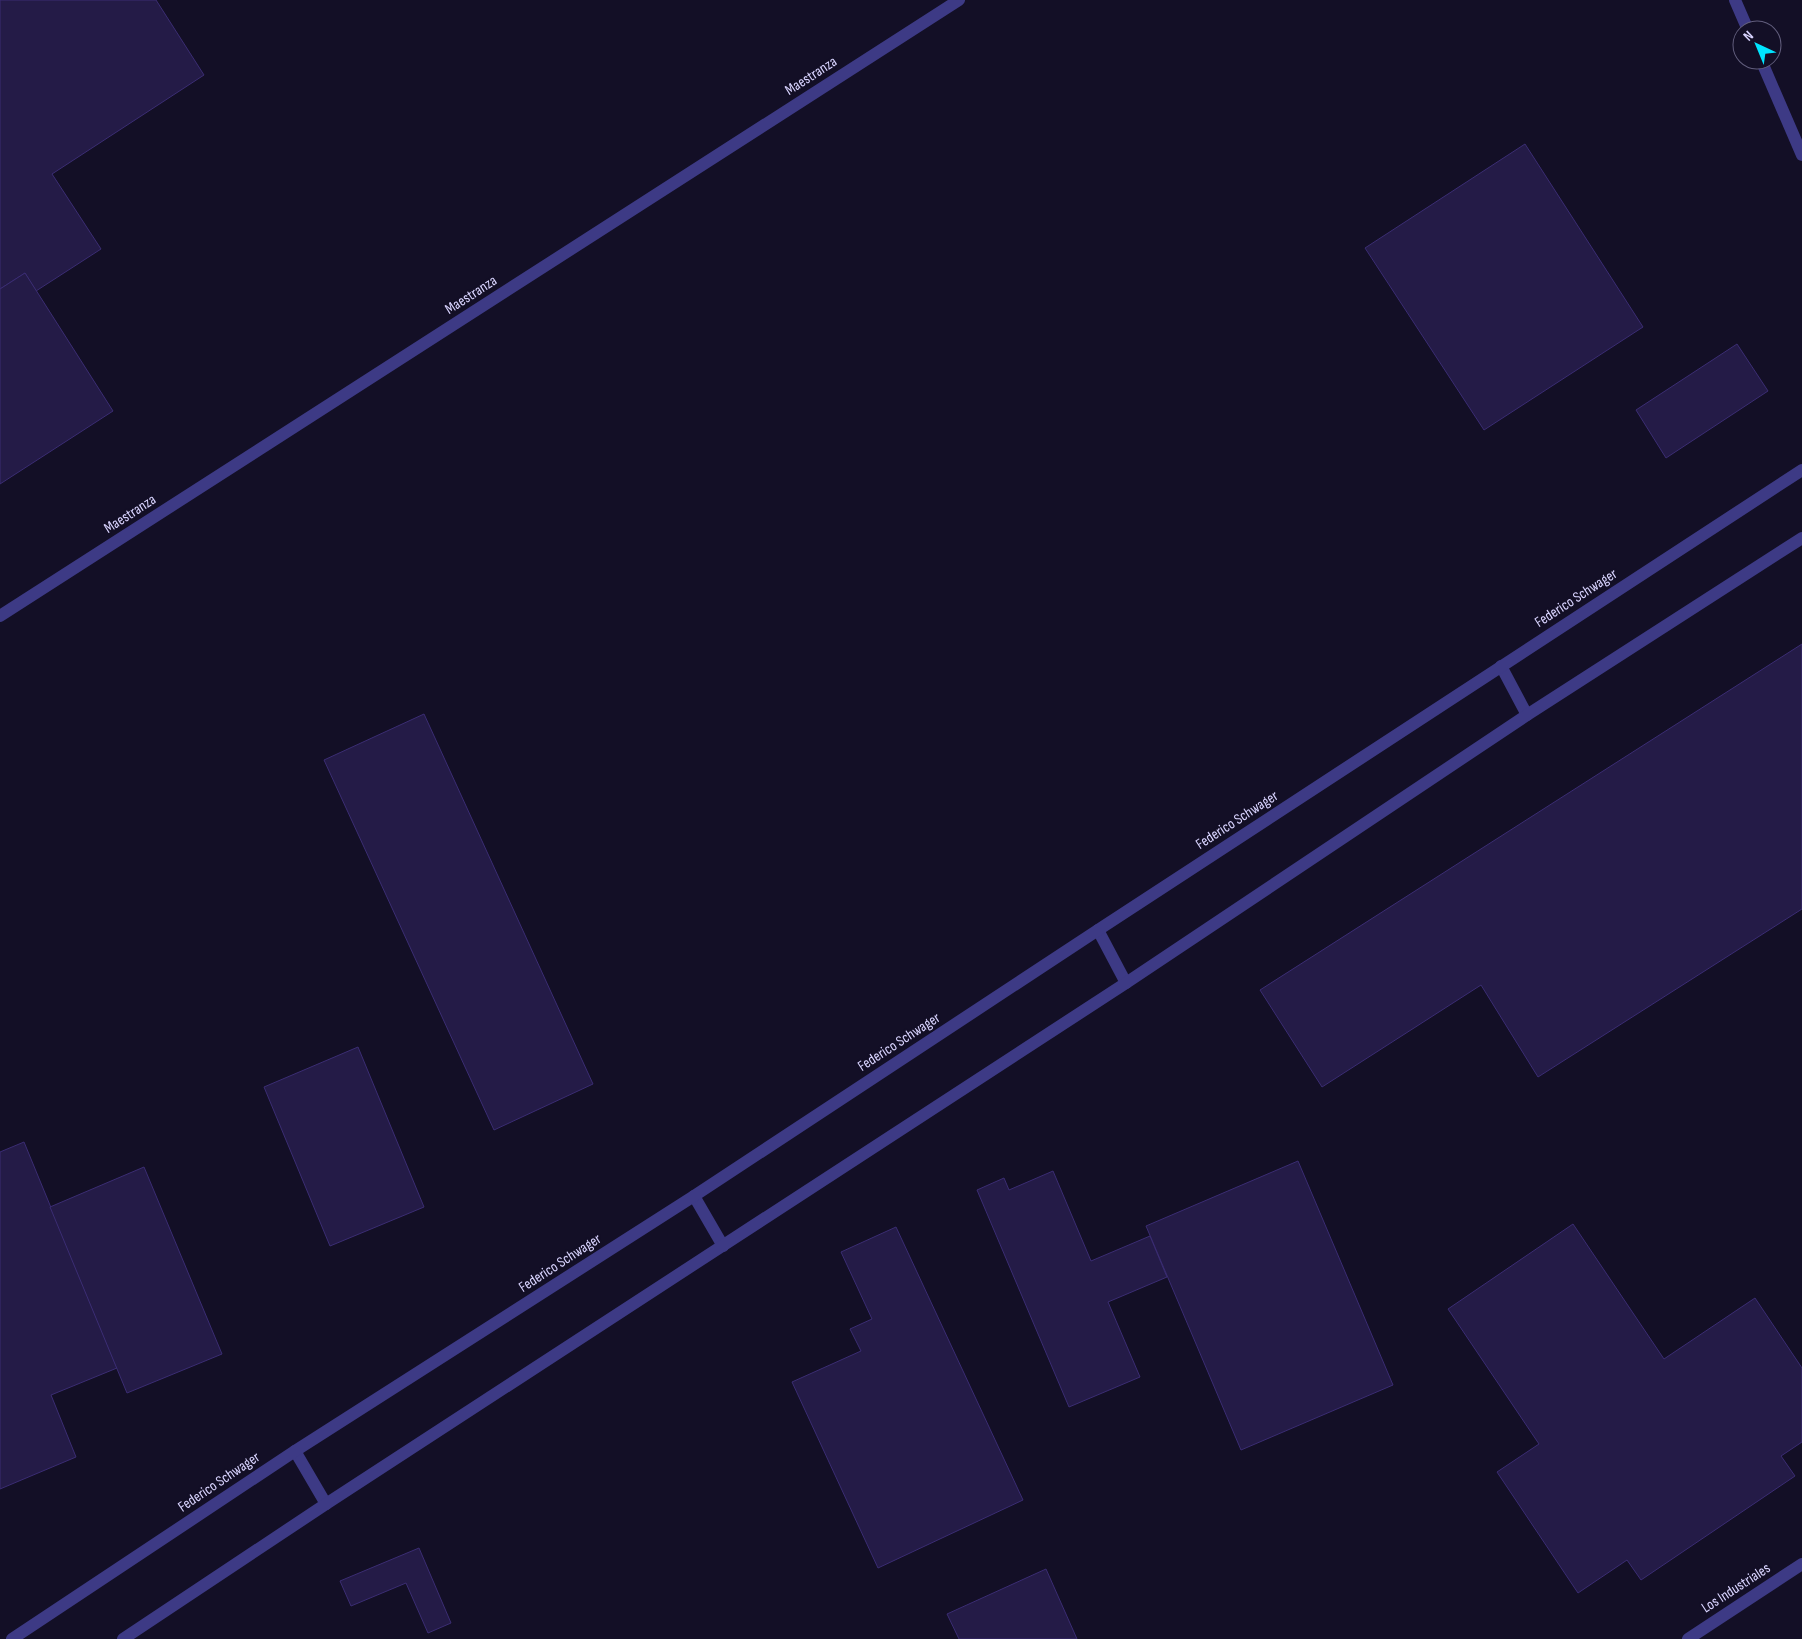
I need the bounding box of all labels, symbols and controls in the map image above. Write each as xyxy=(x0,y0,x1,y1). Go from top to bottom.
north arrow xyxy=(1732,20,1782,70)
text: N xyxy=(1740,27,1757,45)
street label: Maestranza xyxy=(781,52,841,100)
street label: Maestranza xyxy=(441,271,501,319)
street label: Maestranza xyxy=(100,490,160,538)
street label: Federico Schwager xyxy=(1531,564,1621,632)
street label: Federico Schwager xyxy=(1192,786,1282,854)
street label: Federico Schwager xyxy=(854,1008,944,1076)
street label: Federico Schwager xyxy=(515,1229,605,1297)
street label: Federico Schwager xyxy=(175,1447,264,1516)
street label: Los Industriales xyxy=(1698,1559,1774,1617)

